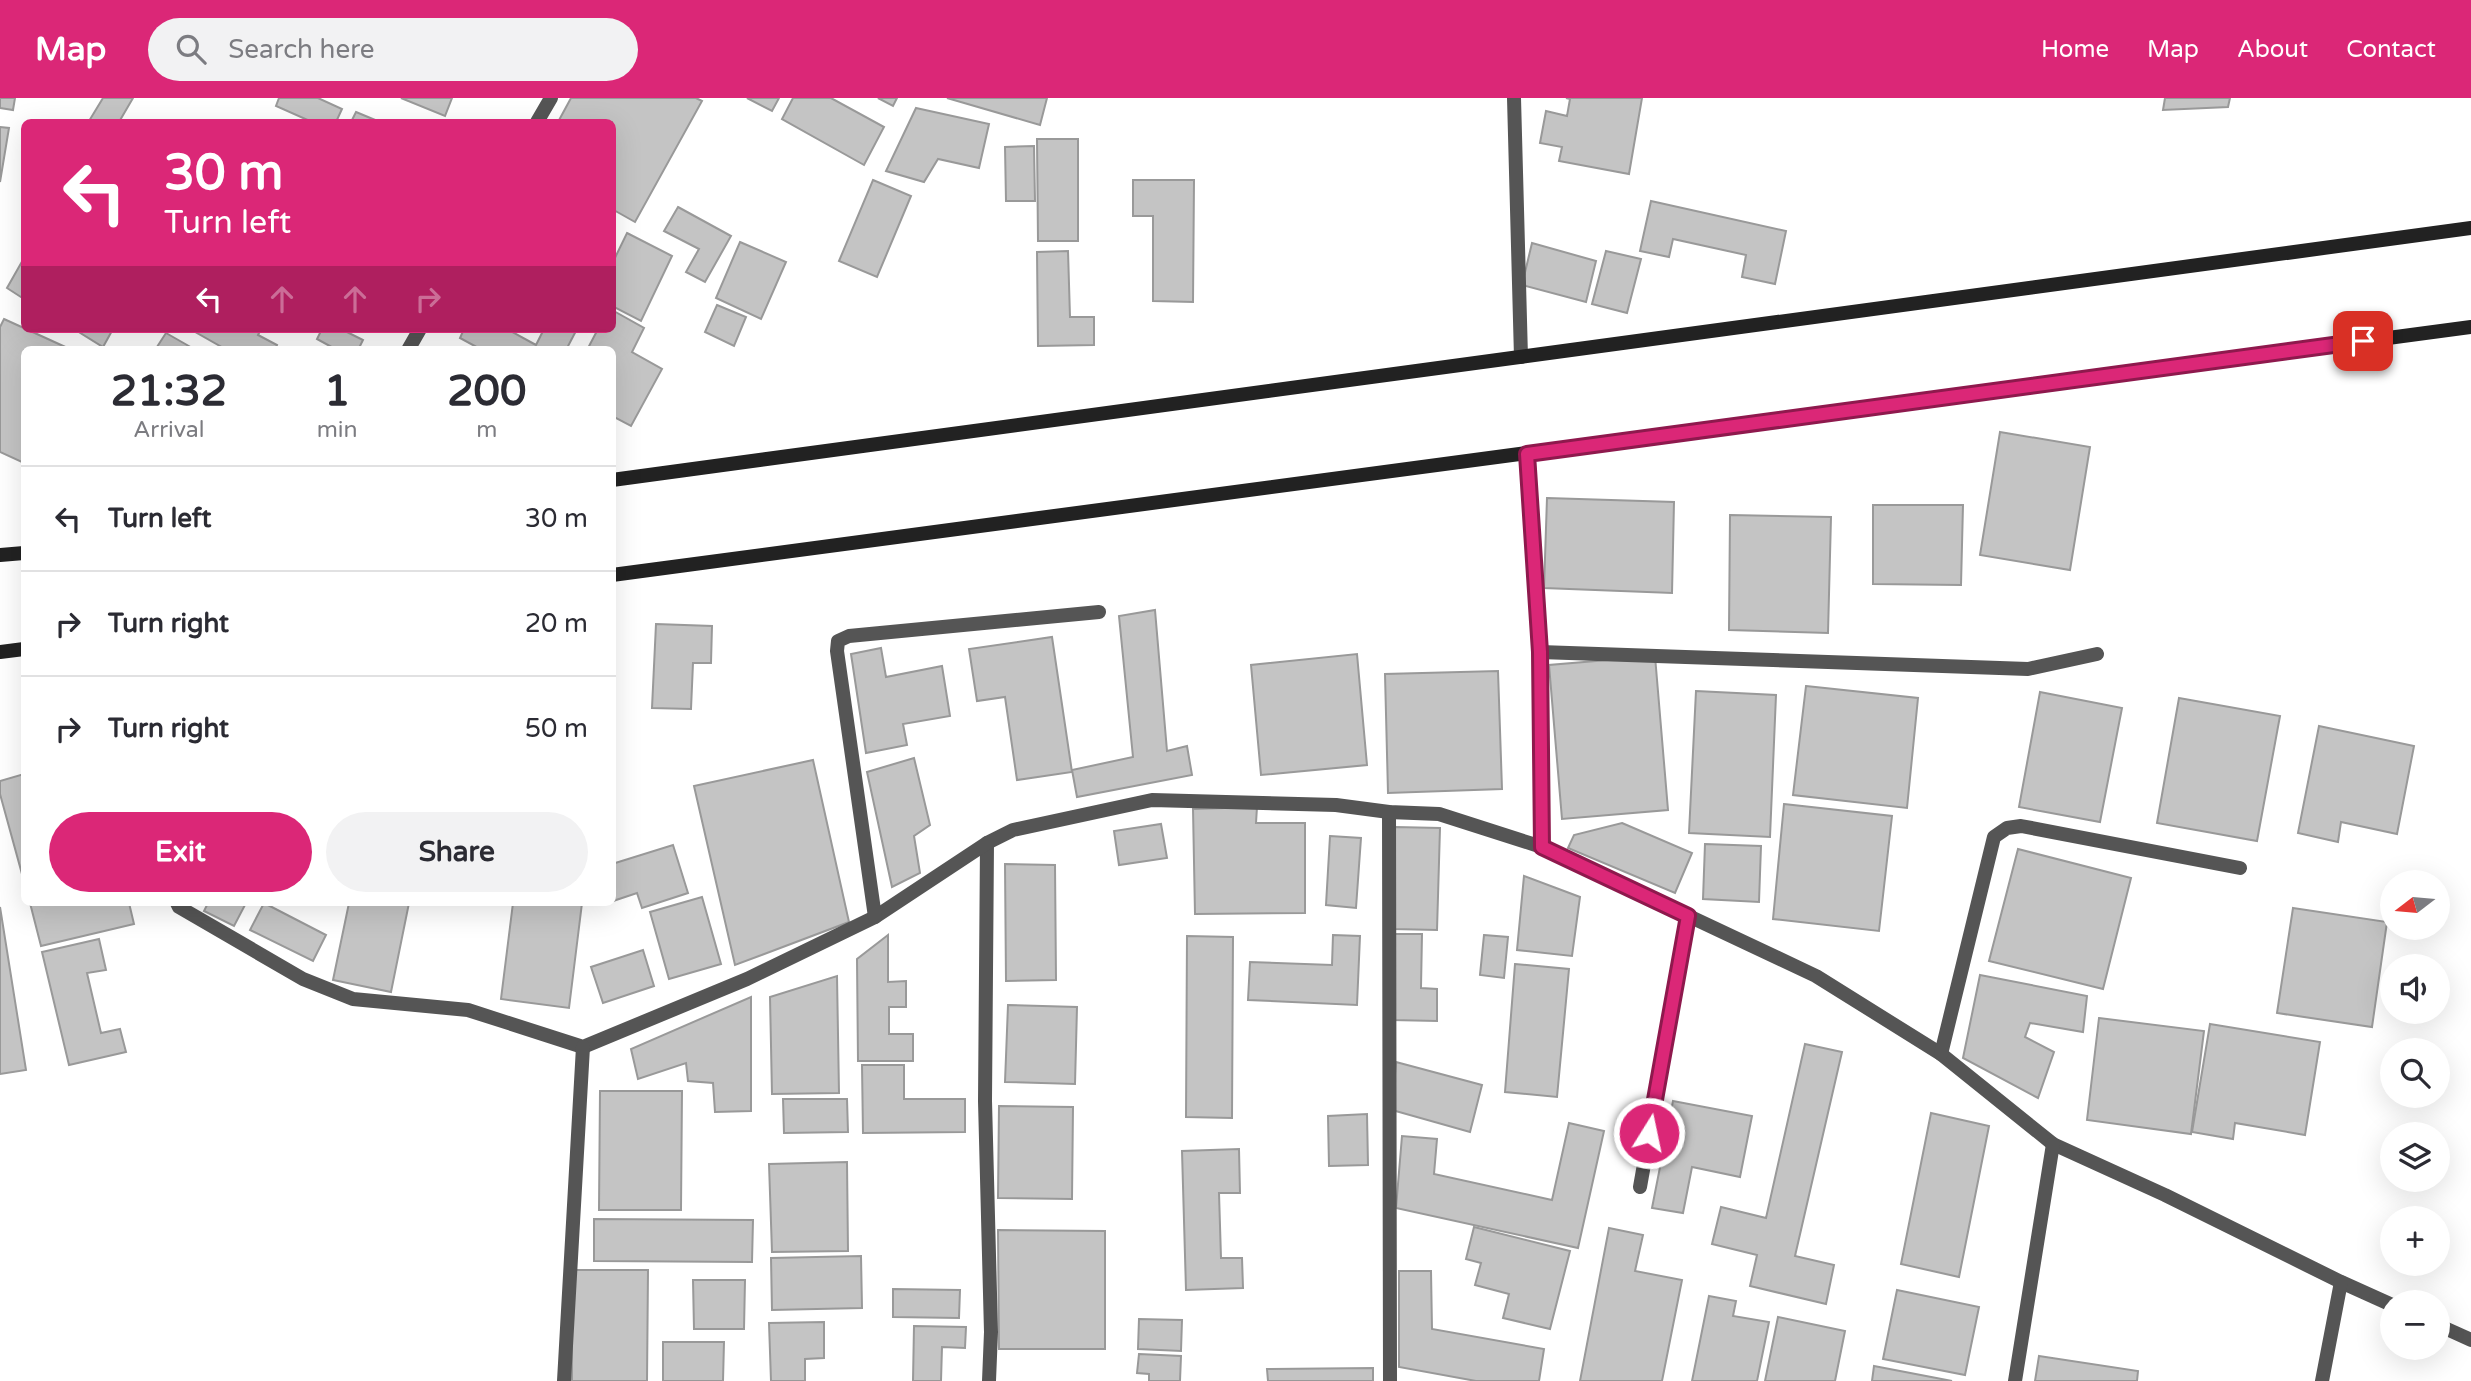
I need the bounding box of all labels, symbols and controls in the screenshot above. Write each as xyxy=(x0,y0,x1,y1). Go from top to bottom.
search box xyxy=(148,18,638,81)
text: Map xyxy=(35,30,106,69)
icon: search xyxy=(172,30,210,68)
text: Search here xyxy=(228,34,374,65)
text: Home xyxy=(2041,35,2109,64)
text: Map xyxy=(2147,35,2199,64)
text: About xyxy=(2237,35,2308,64)
text: Contact xyxy=(2346,35,2436,64)
text: 30 m xyxy=(164,144,283,203)
icon: left xyxy=(49,147,140,238)
text: Turn left xyxy=(164,204,291,242)
icon: left xyxy=(190,280,228,318)
icon: ahead xyxy=(263,280,301,318)
icon: ahead xyxy=(336,280,374,318)
icon: right xyxy=(409,280,447,318)
pin xyxy=(2333,311,2393,371)
icon: arrive xyxy=(2344,322,2382,360)
text: 21:32 xyxy=(111,366,227,417)
text: 1 xyxy=(324,366,350,417)
text: 200 xyxy=(447,366,526,417)
text: Arrival xyxy=(133,416,204,444)
text: min xyxy=(317,416,358,444)
text: m xyxy=(476,416,497,444)
icon: left xyxy=(49,500,87,538)
text: Turn left xyxy=(108,503,211,534)
text: 30 m xyxy=(525,503,588,534)
icon: right xyxy=(49,605,87,643)
text: Turn right xyxy=(108,608,229,639)
text: 20 m xyxy=(525,608,588,639)
icon: right xyxy=(49,710,87,748)
text: Turn right xyxy=(108,713,229,744)
text: 50 m xyxy=(525,713,588,744)
button: Exit xyxy=(49,812,312,892)
button: Share xyxy=(326,812,588,892)
north arrow xyxy=(2380,870,2450,940)
map controls xyxy=(2380,870,2450,1360)
button: sound xyxy=(2380,954,2450,1024)
button: search xyxy=(2380,1038,2450,1108)
position arrow xyxy=(1612,1096,1686,1170)
button: layers xyxy=(2380,1122,2450,1192)
button: + xyxy=(2380,1206,2450,1276)
button: − xyxy=(2380,1290,2450,1360)

